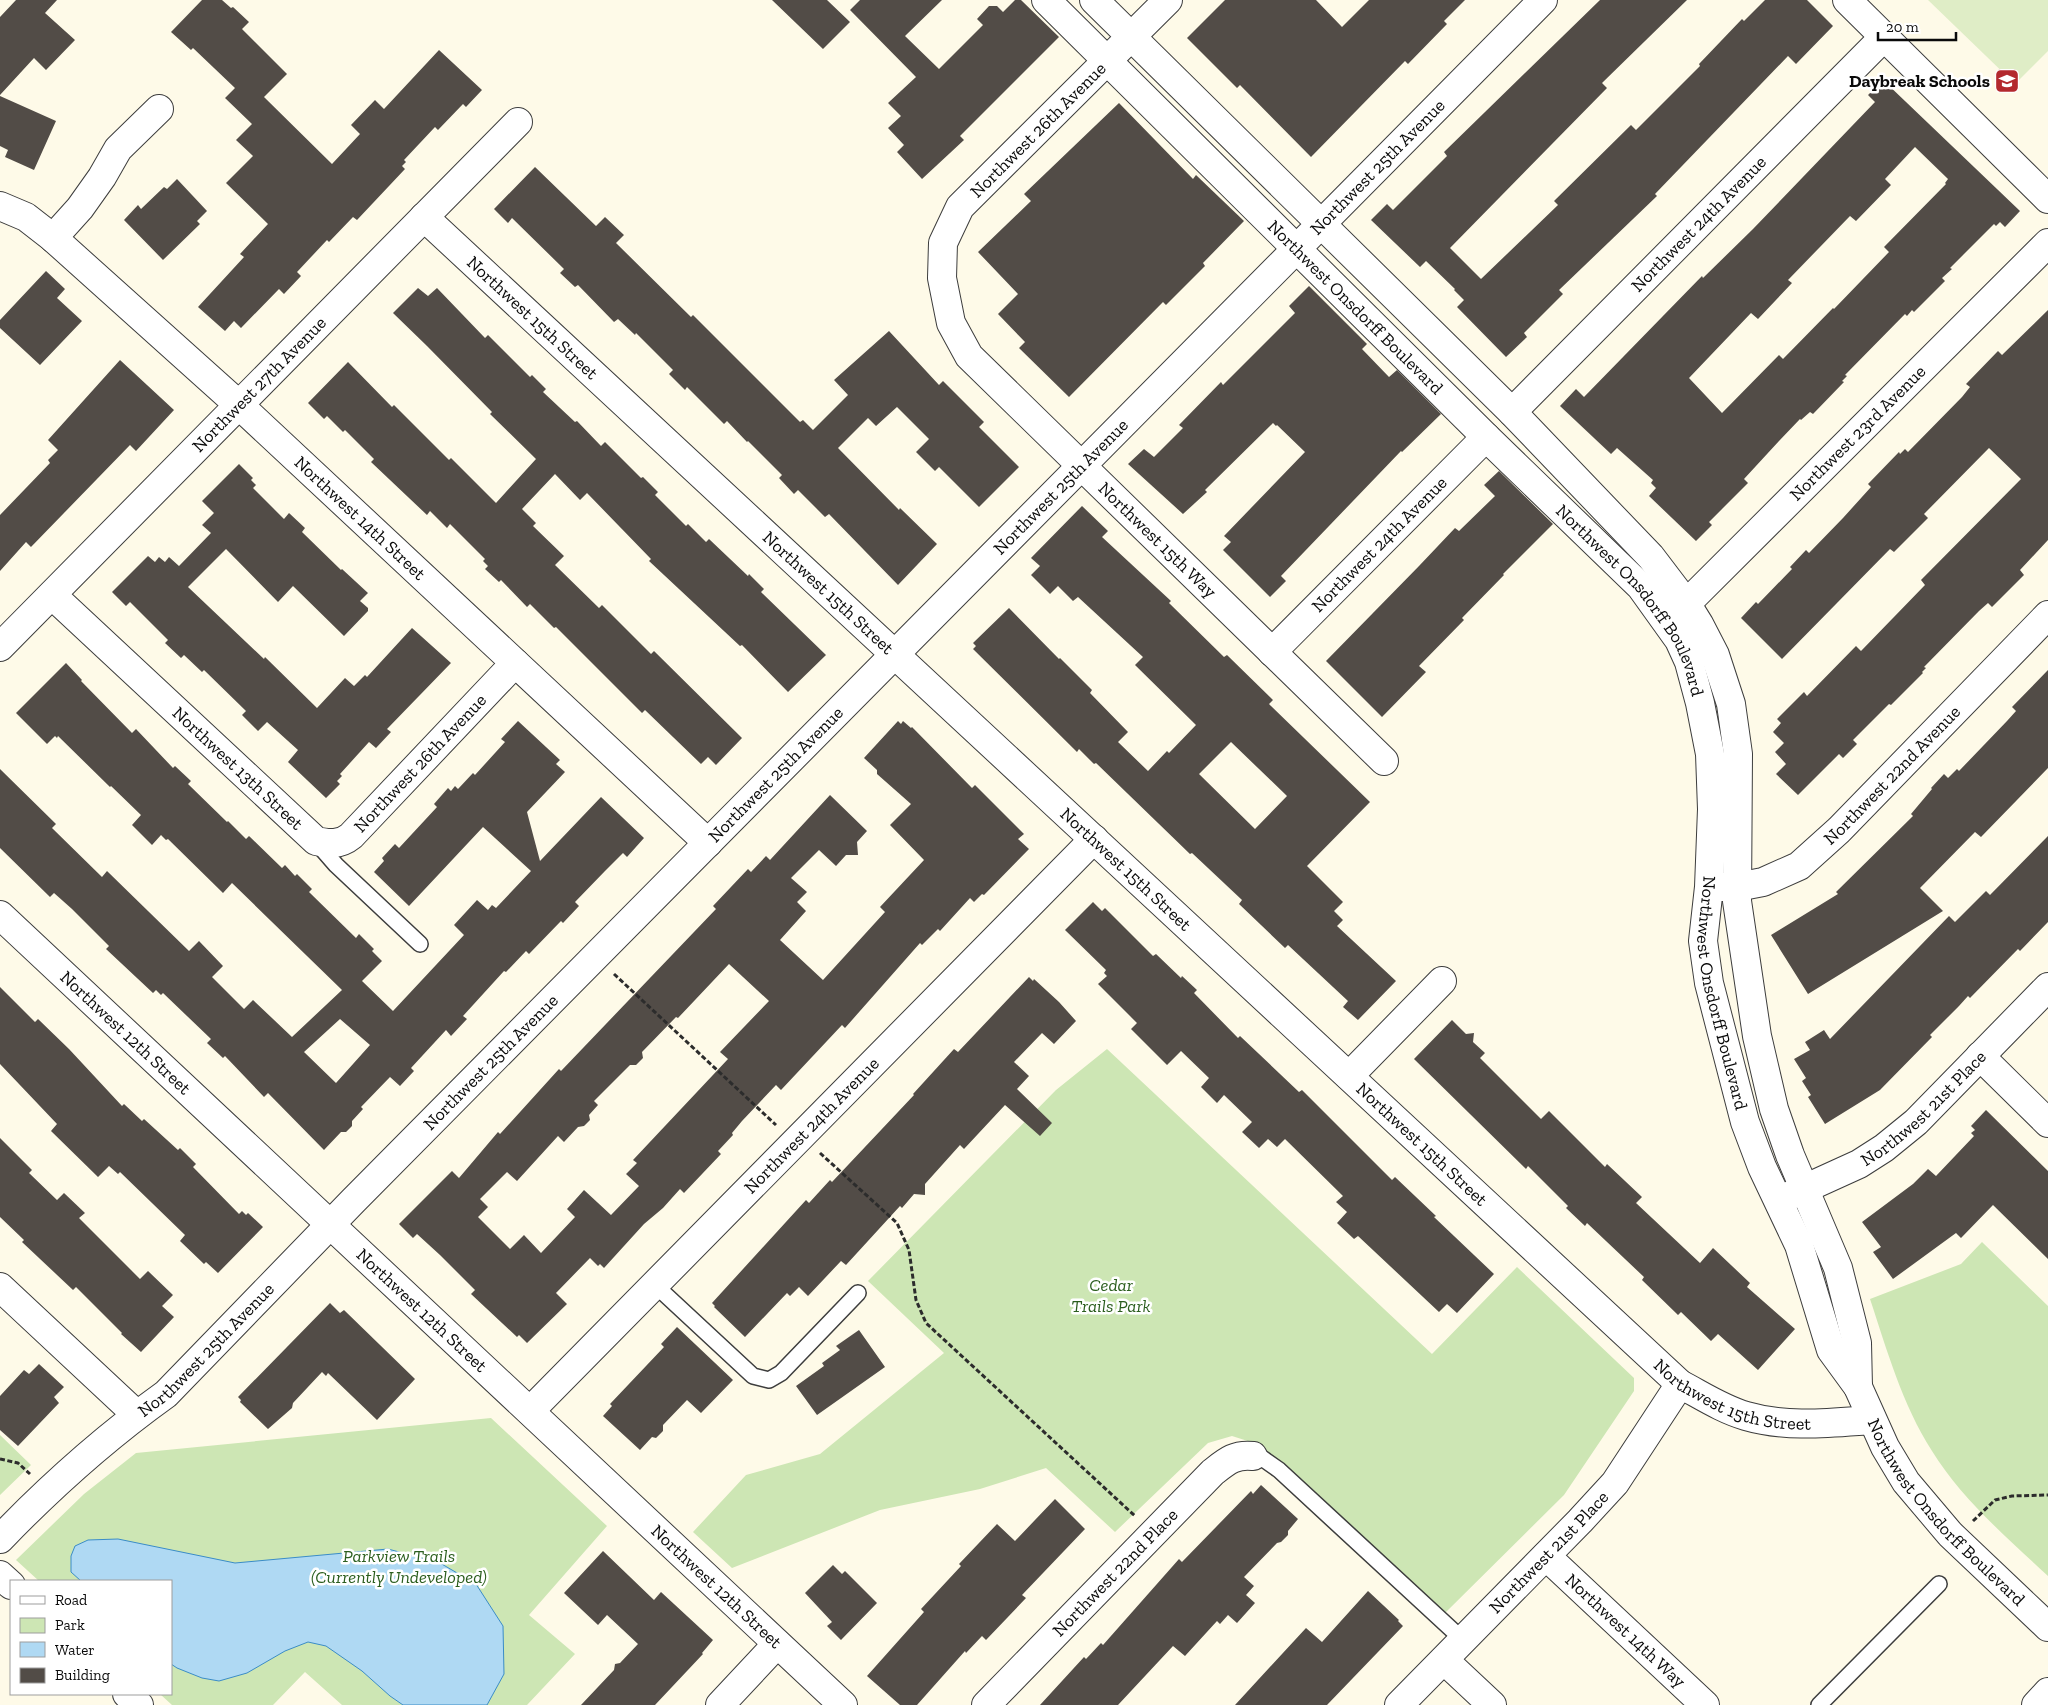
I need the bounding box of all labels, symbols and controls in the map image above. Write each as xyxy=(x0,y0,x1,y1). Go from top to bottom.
scale bar xyxy=(1878,10,1956,42)
text: 20 m xyxy=(1886,18,1919,36)
street label: Northwest 26th Avenue xyxy=(966,58,1110,202)
school or university icon: Daybreak Schools xyxy=(1994,68,2020,94)
place label: Daybreak Schools xyxy=(1849,70,1990,92)
street label: Northwest 25th Avenue xyxy=(1305,94,1450,240)
street label: Northwest 24th Avenue xyxy=(1626,151,1771,297)
street label: Northwest Onsdorff Boulevard xyxy=(1263,215,1448,399)
street label: Northwest 15th Street xyxy=(462,251,603,384)
street label: Northwest 27th Avenue xyxy=(187,312,331,457)
street label: Northwest 23rd Avenue xyxy=(1785,360,1930,505)
street label: Northwest 25th Avenue xyxy=(989,414,1133,559)
street label: Northwest 14th Street xyxy=(290,451,430,585)
street label: Northwest 24th Avenue xyxy=(1307,472,1452,617)
street label: Northwest 15th Way xyxy=(1094,477,1222,603)
street label: Northwest Onsdorff Boulevard xyxy=(1551,500,1709,699)
street label: Northwest 15th Street xyxy=(758,526,899,659)
street label: Northwest 26th Avenue xyxy=(349,689,491,837)
street label: Northwest 22nd Avenue xyxy=(1819,701,1965,849)
street label: Northwest 13th Street xyxy=(168,702,308,835)
street label: Northwest 25th Avenue xyxy=(704,702,848,847)
street label: Northwest 15th Street xyxy=(1056,803,1196,936)
street label: Northwest Onsdorff Boulevard xyxy=(1692,876,1752,1112)
street label: Northwest 12th Street xyxy=(56,966,196,1099)
street label: Northwest 25th Avenue xyxy=(419,989,563,1135)
street label: Northwest 21st Place xyxy=(1857,1046,1991,1171)
street label: Northwest 24th Avenue xyxy=(739,1053,884,1198)
street label: Northwest 15th Street xyxy=(1352,1078,1492,1211)
street label: Northwest 12th Street xyxy=(352,1244,492,1377)
park label: Cedar Trails Park xyxy=(1071,1274,1151,1317)
street label: Northwest 25th Avenue xyxy=(134,1278,279,1422)
street label: Northwest 15th Street xyxy=(1649,1354,1811,1435)
street label: Northwest Onsdorff Boulevard xyxy=(1863,1415,2030,1611)
street label: Northwest 21st Place xyxy=(1484,1486,1613,1618)
street label: Northwest 22nd Place xyxy=(1048,1504,1182,1641)
street label: Northwest 12th Street xyxy=(647,1520,787,1653)
park label: Parkview Trails (Currently Undeveloped) xyxy=(311,1545,487,1588)
street label: Northwest 14th Way xyxy=(1561,1569,1691,1693)
legend xyxy=(10,1580,172,1695)
text: Road xyxy=(55,1591,88,1609)
text: Park xyxy=(55,1616,85,1634)
text: Water xyxy=(55,1641,95,1659)
text: Building xyxy=(55,1666,110,1684)

